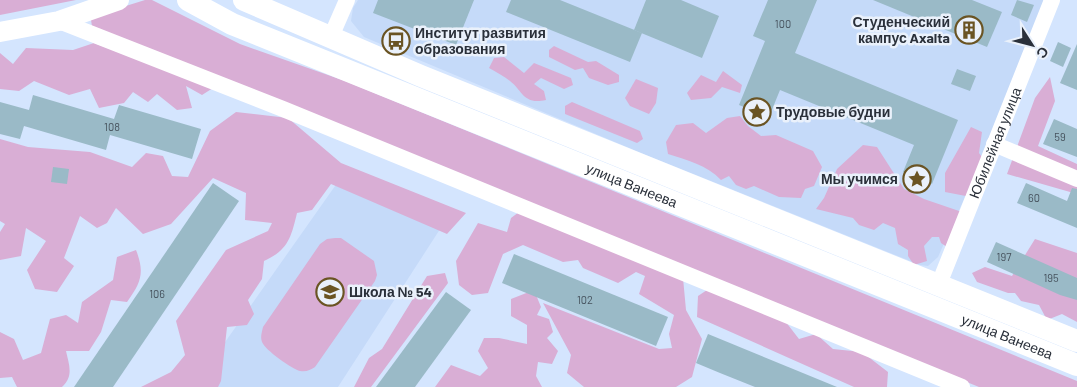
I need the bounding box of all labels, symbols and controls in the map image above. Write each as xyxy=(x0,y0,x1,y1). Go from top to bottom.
place label: Студенческий кампус Axalta xyxy=(852,13,950,46)
building icon: Студенческий кампус Axalta xyxy=(954,15,984,45)
house number: 100 xyxy=(775,17,791,30)
north arrow xyxy=(1007,20,1057,70)
place label: Институт развития образования xyxy=(415,24,546,57)
bus stop icon: Институт развития образования xyxy=(381,26,411,56)
text: С xyxy=(1033,44,1053,62)
street label: Юбилейная улица xyxy=(965,84,1025,201)
place icon: Трудовые будни xyxy=(742,97,772,127)
place label: Трудовые будни xyxy=(776,103,890,120)
house number: 108 xyxy=(104,120,120,133)
house number: 59 xyxy=(1054,130,1066,143)
street label: улица Ванеева xyxy=(584,159,680,211)
place icon: Мы учимся xyxy=(902,164,932,194)
place label: Мы учимся xyxy=(821,170,898,187)
house number: 60 xyxy=(1028,191,1040,204)
house number: 197 xyxy=(997,250,1011,263)
house number: 195 xyxy=(1043,271,1059,284)
school or university icon: Школа № 54 xyxy=(315,277,345,307)
place label: Школа № 54 xyxy=(349,283,432,300)
house number: 106 xyxy=(149,287,165,300)
house number: 102 xyxy=(577,293,593,306)
street label: улица Ванеева xyxy=(959,310,1056,362)

